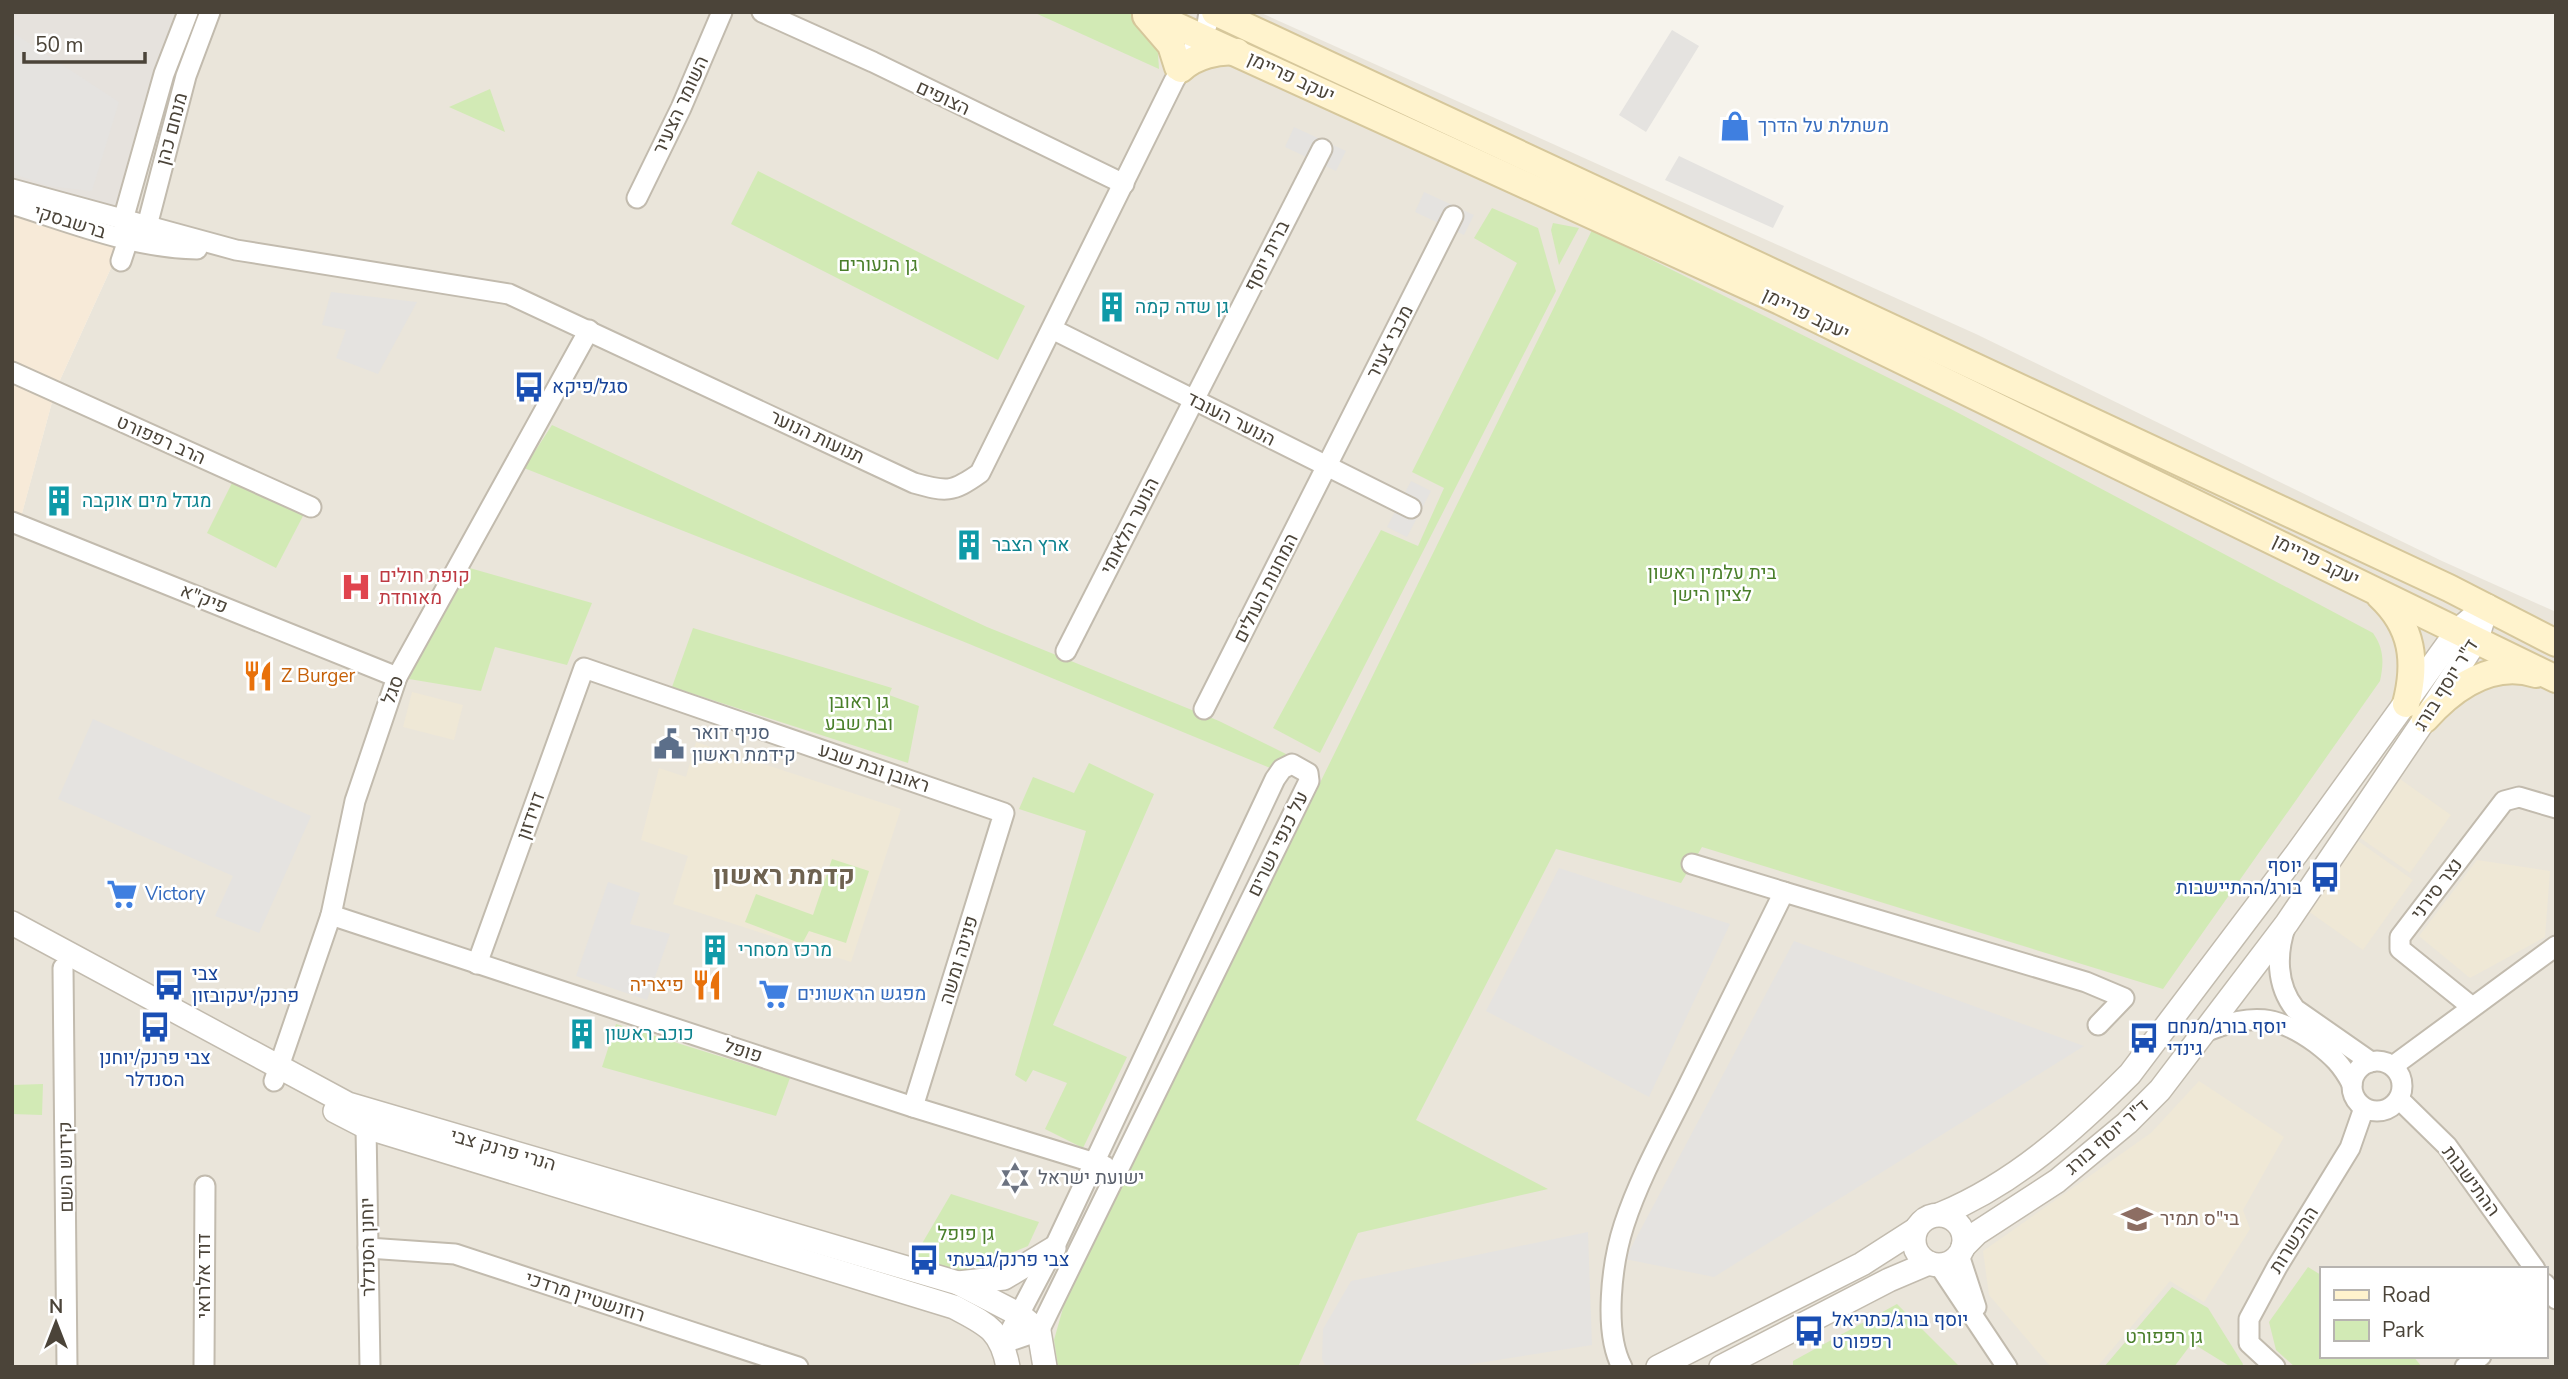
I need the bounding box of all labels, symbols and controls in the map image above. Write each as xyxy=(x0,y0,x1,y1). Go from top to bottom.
scale bar xyxy=(24,21,145,65)
text: 50 m xyxy=(35,31,84,59)
street label: יעקב פריימן xyxy=(1243,45,1339,109)
street label: השומר הצעיר xyxy=(647,52,715,158)
street label: הצופים xyxy=(912,74,974,122)
street label: מנחם כהן xyxy=(150,90,194,168)
shop icon: משתלת על הדרך xyxy=(1718,109,1752,143)
place label: משתלת על הדרך xyxy=(1758,113,1889,139)
street label: ברשבסקי xyxy=(31,199,109,245)
street label: ברית יוסף xyxy=(1238,216,1296,296)
park label: גן הנעורים xyxy=(838,252,918,278)
street label: יעקב פריימן xyxy=(1758,282,1854,346)
building icon: גן שדה קמה xyxy=(1095,290,1129,324)
place label: גן שדה קמה xyxy=(1135,294,1229,320)
street label: מכבי צעיר xyxy=(1360,301,1420,383)
bus stop icon: סגל/פיקא xyxy=(512,370,546,404)
place label: סגל/פיקא xyxy=(552,374,628,400)
street label: הנוער העובד xyxy=(1182,386,1280,452)
street label: תנועות הנוער xyxy=(765,404,869,470)
street label: הרב רפפורט xyxy=(112,409,210,471)
street label: הנוער הלאומי xyxy=(1094,473,1166,579)
building icon: מגדל מים אוקבה xyxy=(42,484,76,518)
place label: מגדל מים אוקבה xyxy=(82,488,211,514)
building icon: ארץ הצבר xyxy=(952,528,986,562)
street label: יעקב פריימן xyxy=(2268,528,2364,592)
street label: המחנות העולים xyxy=(1227,529,1305,647)
place label: ארץ הצבר xyxy=(992,532,1069,558)
park label: בית עלמין ראשון לציון הישן xyxy=(1647,560,1777,608)
place label: קופת חולים מאוחדת xyxy=(379,563,470,611)
hospital icon: קופת חולים מאוחדת xyxy=(339,570,373,604)
street label: פיק"א xyxy=(176,578,232,620)
street label: ד"ר יוסף בורג xyxy=(2408,634,2484,736)
restaurant icon: Z Burger xyxy=(241,659,275,693)
place label: Z Burger xyxy=(281,663,355,689)
street label: סגל xyxy=(376,672,410,708)
park label: גן ראובן ובת שבע xyxy=(825,689,893,737)
place label: סניף דואר קידמת ראשון xyxy=(692,720,796,768)
public building icon: סניף דואר קידמת ראשון xyxy=(652,727,686,761)
street label: ראובן ובת שבע xyxy=(815,737,933,799)
street label: על כנפי נשרים xyxy=(1241,787,1315,901)
street label: דוידזון xyxy=(510,788,552,843)
place label: יוסף בורג/ההתיישבות xyxy=(2176,853,2302,901)
street label: נצר סירני xyxy=(2405,853,2469,925)
district label: קדמת ראשון xyxy=(713,858,855,893)
bus stop icon: יוסף בורג/ההתיישבות xyxy=(2308,860,2342,894)
supermarket icon: Victory xyxy=(105,877,139,911)
place label: Victory xyxy=(144,881,206,907)
street label: פנינה ומשה xyxy=(933,913,985,1007)
building icon: מרכז מסחרי xyxy=(698,933,732,967)
place label: מרכז מסחרי xyxy=(738,937,832,963)
place label: צבי פרנק/יעקובזון xyxy=(192,961,299,1009)
bus stop icon: צבי פרנק/יעקובזון xyxy=(152,968,186,1002)
restaurant icon: פיצריה xyxy=(690,968,724,1002)
place label: פיצריה xyxy=(630,972,684,998)
supermarket icon: מפגש הראשונים xyxy=(757,977,791,1011)
place label: מפגש הראשונים xyxy=(797,981,926,1007)
bus stop icon: צבי פרנק/יוחנן הסנדלר xyxy=(138,1010,172,1044)
place label: יוסף בורג/מנחם גינדי xyxy=(2167,1014,2287,1062)
building icon: כוכב ראשון xyxy=(565,1017,599,1051)
place label: כוכב ראשון xyxy=(605,1021,694,1047)
bus stop icon: יוסף בורג/מנחם גינדי xyxy=(2127,1021,2161,1055)
street label: פופל xyxy=(720,1033,766,1069)
place label: צבי פרנק/יוחנן הסנדלר xyxy=(99,1045,211,1093)
street label: ד"ר יוסף בורג xyxy=(2059,1093,2155,1181)
street label: קידוש השם xyxy=(52,1121,80,1213)
street label: הנרי פרנק צבי xyxy=(447,1122,559,1178)
street label: ההתישבות xyxy=(2436,1140,2506,1222)
synagogue icon: ישועת ישראל xyxy=(998,1161,1032,1195)
place label: ישועת ישראל xyxy=(1038,1165,1144,1191)
street label: יוחנן הסנדלר xyxy=(354,1197,382,1297)
school or university icon: בי"ס תמיר xyxy=(2120,1202,2154,1236)
street label: ההכשרות xyxy=(2263,1202,2325,1278)
place label: בי"ס תמיר xyxy=(2160,1206,2239,1232)
park label: גן פופל xyxy=(938,1221,994,1247)
street label: דוד אלרואי xyxy=(191,1233,217,1319)
bus stop icon: צבי פרנק/גבעתי xyxy=(907,1243,941,1277)
place label: צבי פרנק/גבעתי xyxy=(947,1247,1069,1273)
street label: רוזנשטיין מרדכי xyxy=(522,1265,648,1329)
legend xyxy=(2320,1267,2547,1358)
text: Road xyxy=(2382,1281,2431,1309)
north arrow xyxy=(21,1288,91,1358)
text: N xyxy=(49,1294,63,1320)
place label: יוסף בורג/כתריאל רפפורט xyxy=(1832,1307,1968,1355)
bus stop icon: יוסף בורג/כתריאל רפפורט xyxy=(1792,1314,1826,1348)
text: Park xyxy=(2382,1316,2424,1344)
park label: גן רפפורט xyxy=(2125,1324,2203,1350)

